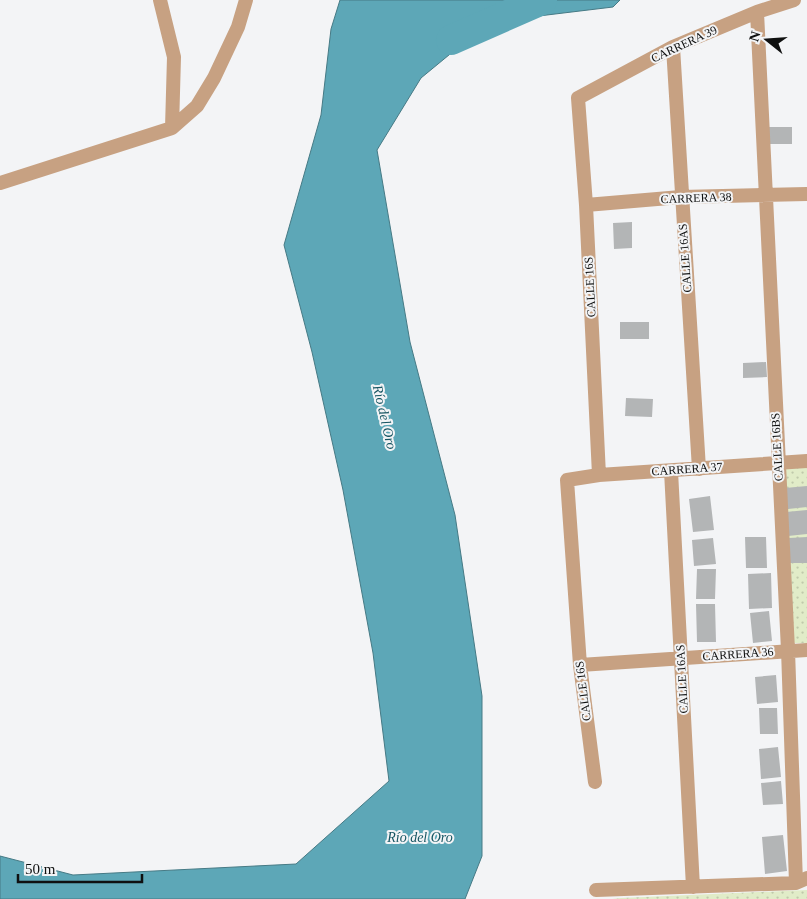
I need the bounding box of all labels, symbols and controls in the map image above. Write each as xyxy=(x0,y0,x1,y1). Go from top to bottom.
north arrow xyxy=(742,15,792,65)
street label: CARRERA 39 xyxy=(649,23,719,65)
text: N xyxy=(746,29,764,43)
street label: CARRERA 38 xyxy=(660,190,732,206)
street label: CALLE 16AS xyxy=(676,223,694,293)
street label: CALLE 16S xyxy=(581,257,599,317)
water label: Río del Oro xyxy=(370,382,399,451)
street label: CALLE 16BS xyxy=(768,413,786,481)
street label: CARRERA 37 xyxy=(651,460,723,478)
street label: CALLE 16AS xyxy=(673,644,691,714)
street label: CARRERA 36 xyxy=(702,645,774,663)
street label: CALLE 16S xyxy=(572,660,594,722)
water label: Río del Oro xyxy=(386,830,453,845)
scale bar xyxy=(18,852,141,884)
text: 50 m xyxy=(25,861,56,877)

